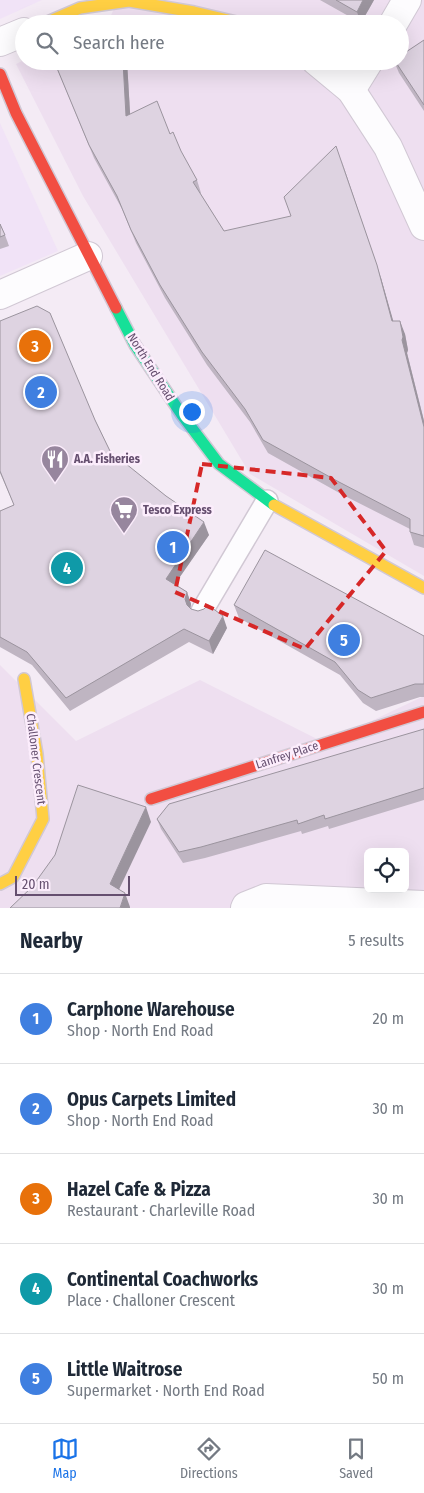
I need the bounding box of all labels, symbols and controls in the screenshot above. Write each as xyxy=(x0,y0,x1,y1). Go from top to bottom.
search box xyxy=(15,15,409,70)
icon: search xyxy=(33,29,61,57)
text: Search here xyxy=(73,31,165,54)
pin: 3 xyxy=(19,327,51,365)
street label: North End Road xyxy=(125,331,177,403)
pin: 2 xyxy=(25,373,57,411)
your location xyxy=(179,399,205,425)
restaurant icon: A.A. Fisheries xyxy=(40,444,70,483)
place label: A.A. Fisheries xyxy=(73,452,141,466)
supermarket icon: Tesco Express xyxy=(109,495,139,534)
place label: Tesco Express xyxy=(143,503,213,517)
pin: 1 xyxy=(157,528,189,566)
pin: 4 xyxy=(51,549,83,587)
pin: 5 xyxy=(328,621,360,659)
street label: Challoner Crescent xyxy=(23,713,49,805)
street label: Lanfrey Place xyxy=(254,738,320,772)
map controls xyxy=(364,848,409,893)
button: locate xyxy=(364,848,409,893)
scale bar xyxy=(15,873,130,896)
text: 20 m xyxy=(22,876,50,893)
text: Nearby xyxy=(20,928,82,954)
text: 5 results xyxy=(348,931,404,950)
text: Carphone Warehouse xyxy=(67,998,235,1021)
text: 1 xyxy=(33,1009,39,1028)
text: 20 m xyxy=(373,1009,404,1028)
text: Shop · North End Road xyxy=(67,1021,214,1040)
text: Opus Carpets Limited xyxy=(67,1088,236,1111)
text: 2 xyxy=(32,1099,40,1118)
text: 30 m xyxy=(372,1099,404,1118)
text: Shop · North End Road xyxy=(67,1111,214,1130)
text: Hazel Cafe & Pizza xyxy=(67,1178,211,1201)
text: 3 xyxy=(32,1189,40,1208)
text: 30 m xyxy=(372,1189,404,1208)
text: Restaurant · Charleville Road xyxy=(67,1201,255,1220)
text: Continental Coachworks xyxy=(67,1268,258,1291)
text: 4 xyxy=(32,1279,40,1298)
text: 30 m xyxy=(372,1279,404,1298)
text: Place · Challoner Crescent xyxy=(67,1291,235,1310)
text: Little Waitrose xyxy=(67,1358,182,1381)
text: 5 xyxy=(32,1369,40,1388)
text: 50 m xyxy=(372,1369,404,1388)
text: Supermarket · North End Road xyxy=(67,1381,265,1400)
tab: Map xyxy=(51,1435,79,1482)
tab: Directions xyxy=(180,1435,238,1482)
tab: Saved xyxy=(339,1435,373,1482)

